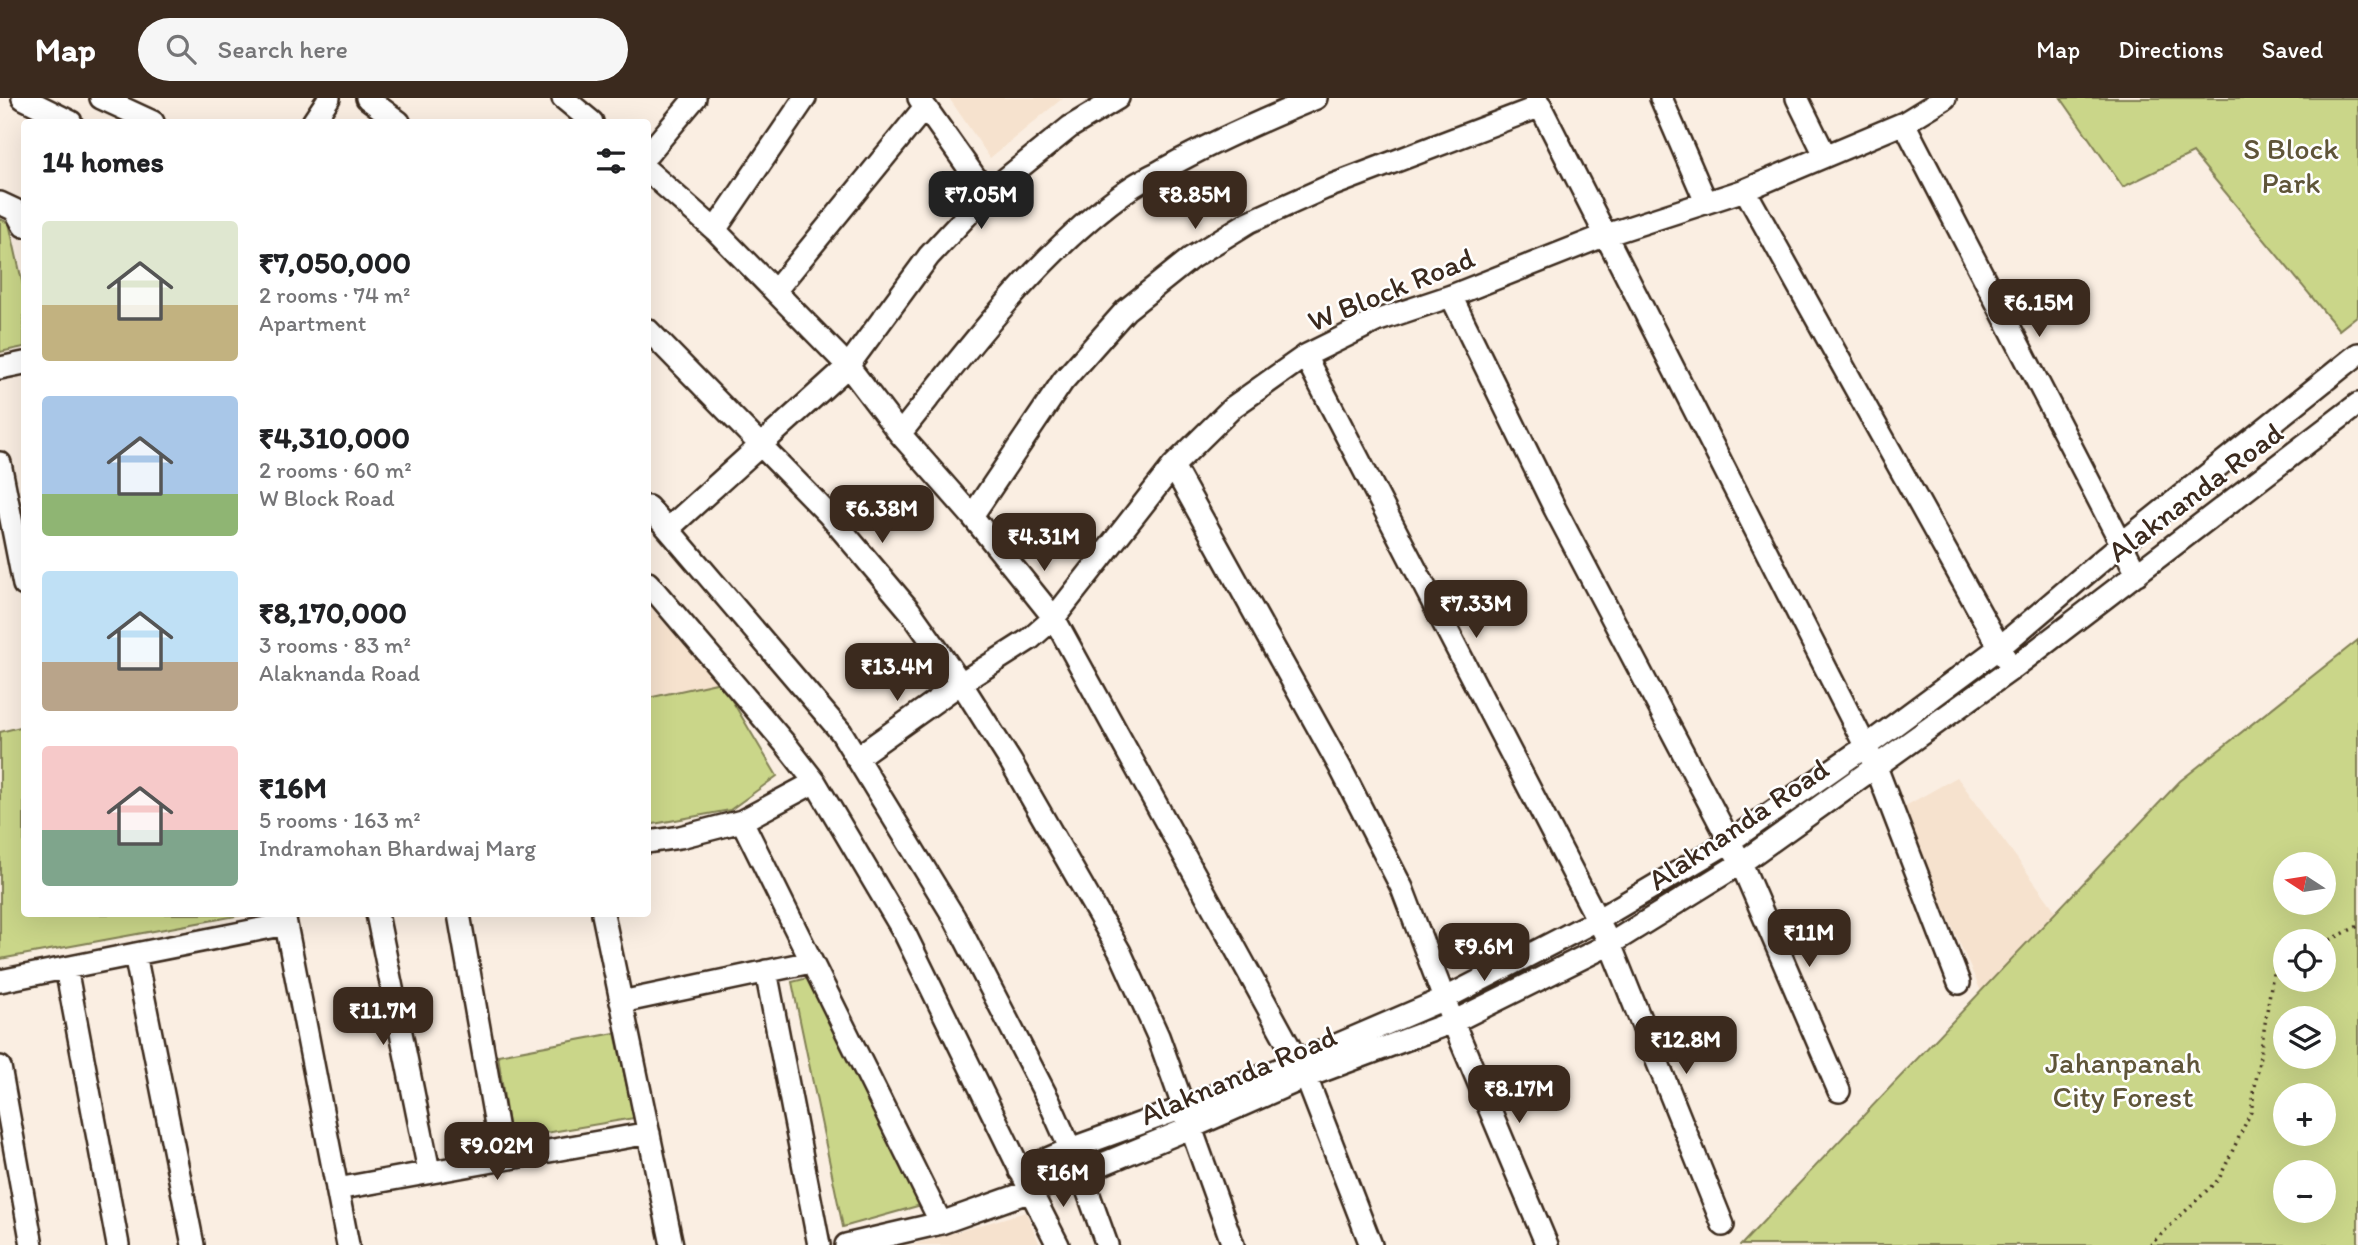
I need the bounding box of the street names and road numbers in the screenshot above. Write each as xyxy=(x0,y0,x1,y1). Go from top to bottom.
street label: W Block Road xyxy=(1302,239,1480,339)
street label: Alaknanda Road xyxy=(2100,414,2290,570)
street label: Alaknanda Road xyxy=(1641,750,1835,898)
street label: Alaknanda Road xyxy=(1134,1017,1342,1133)

